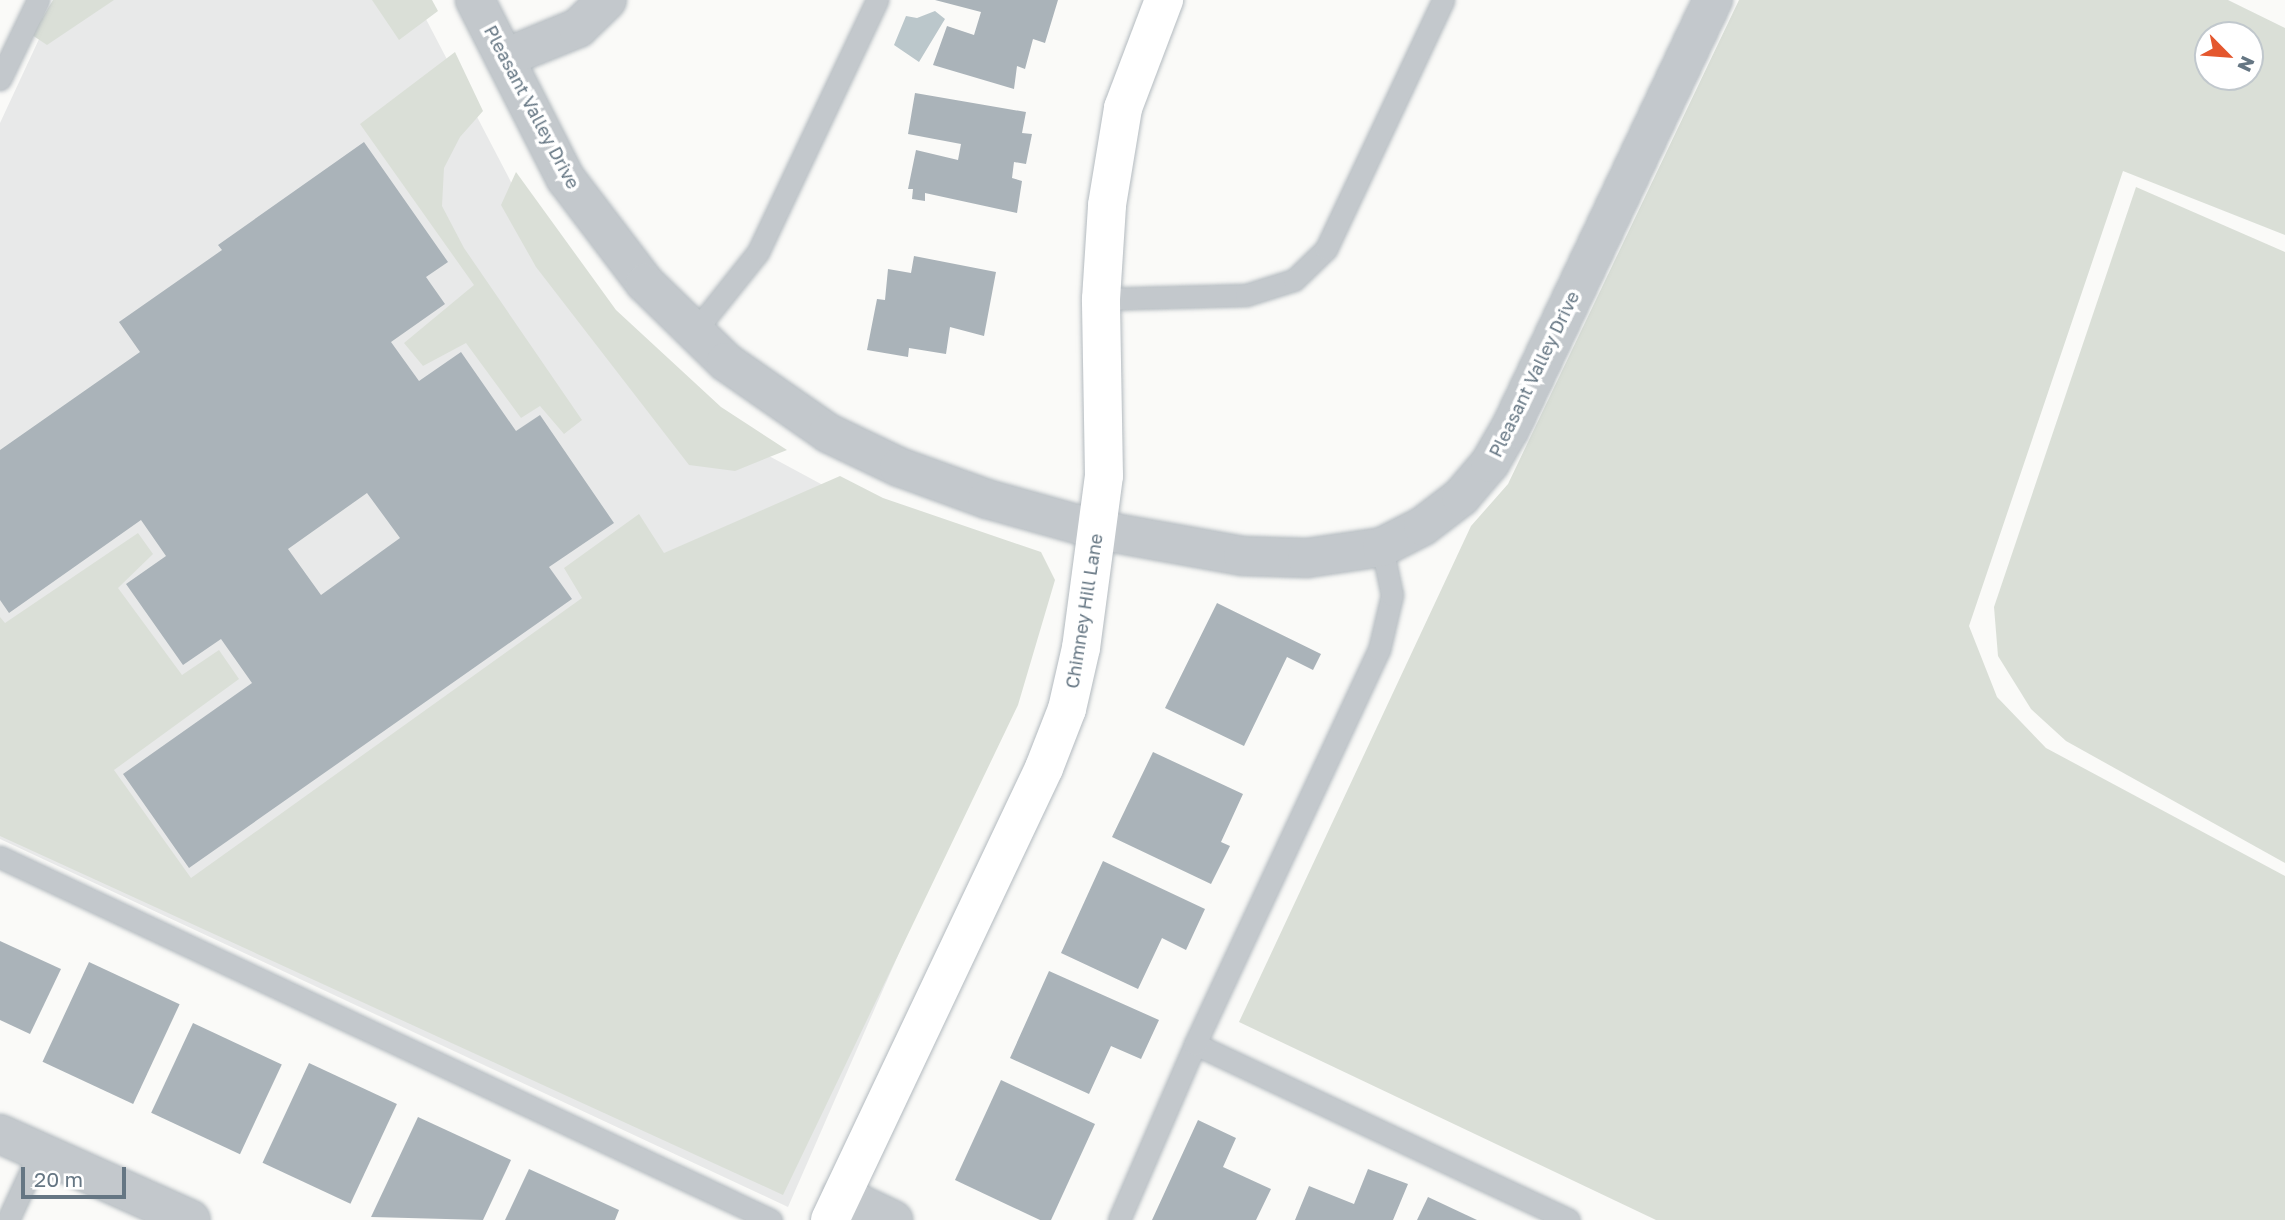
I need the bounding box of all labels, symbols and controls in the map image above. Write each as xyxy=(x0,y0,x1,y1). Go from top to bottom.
north arrow xyxy=(2194,21,2264,91)
street label: Pleasant Valley Drive xyxy=(480,22,584,192)
text: N xyxy=(2233,53,2260,76)
street label: Pleasant Valley Drive xyxy=(1484,287,1584,461)
street label: Chimney Hill Lane xyxy=(1061,532,1107,690)
scale bar xyxy=(24,1154,130,1198)
text: 20 m xyxy=(34,1166,83,1192)

